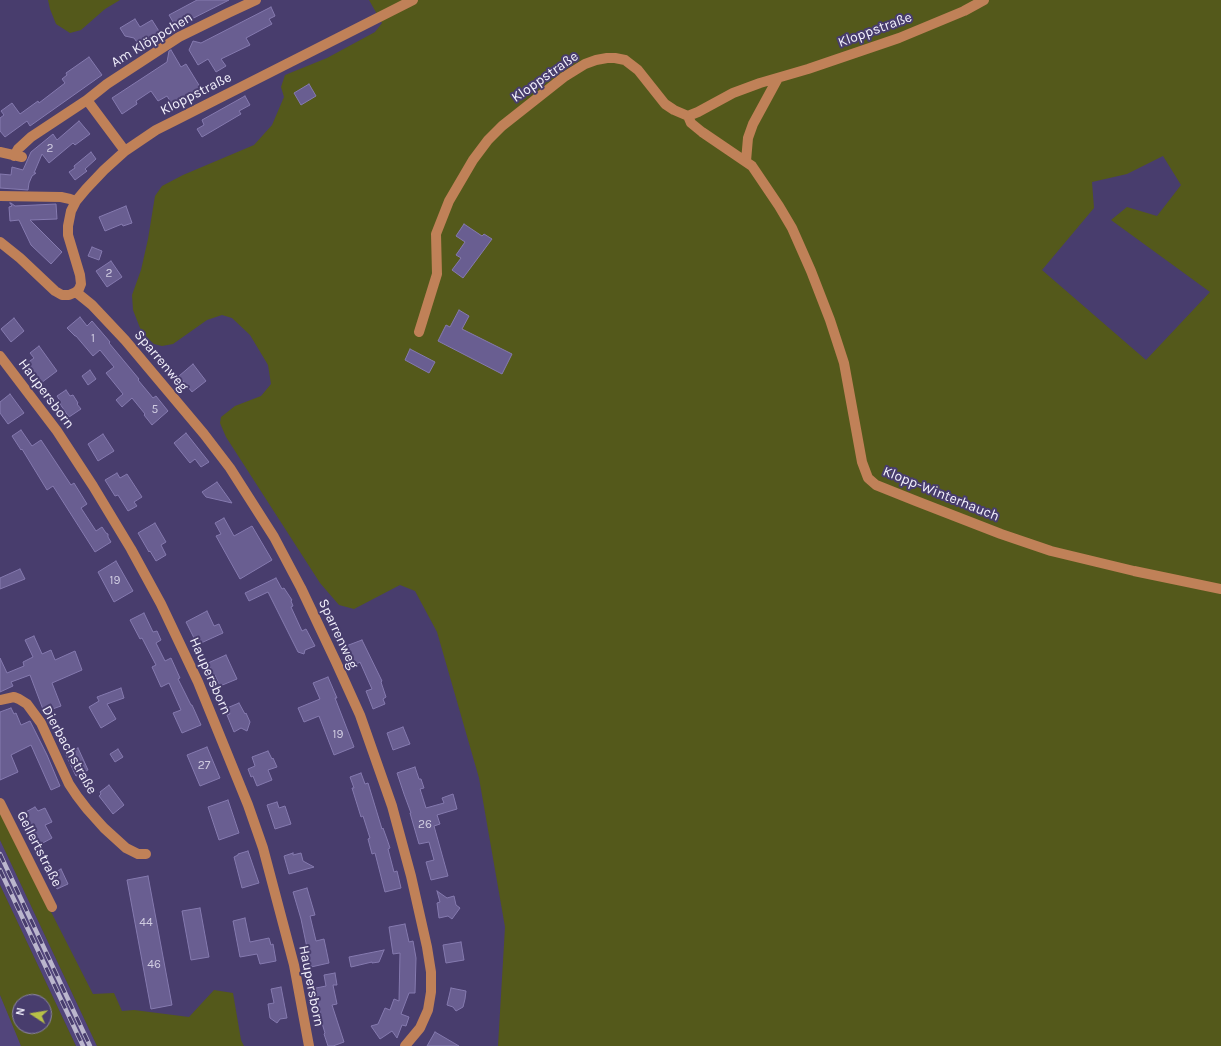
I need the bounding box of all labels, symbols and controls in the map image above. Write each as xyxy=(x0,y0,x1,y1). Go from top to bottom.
street label: Am Klöppchen xyxy=(108,9,196,71)
street label: Kloppstraße xyxy=(836,9,914,51)
street label: Kloppstraße xyxy=(508,48,582,106)
street label: Kloppstraße xyxy=(158,69,234,119)
house number: 2 xyxy=(47,142,53,156)
house number: 2 xyxy=(106,267,112,281)
street label: Sparrenweg xyxy=(130,327,192,395)
house number: 1 xyxy=(91,332,95,346)
street label: Haupersborn xyxy=(14,356,78,432)
house number: 5 xyxy=(152,403,158,417)
street label: Klopp-Winterhauch xyxy=(880,463,1002,525)
house number: 19 xyxy=(110,574,120,588)
street label: Sparrenweg xyxy=(314,596,362,672)
street label: Haupersborn xyxy=(185,635,235,717)
street label: Dierbachstraße xyxy=(38,703,100,797)
house number: 19 xyxy=(333,728,343,742)
house number: 27 xyxy=(198,759,210,773)
street label: Gellertstraße xyxy=(13,808,65,890)
house number: 26 xyxy=(418,818,432,832)
house number: 44 xyxy=(139,916,153,930)
street label: Haupersborn xyxy=(295,944,327,1028)
house number: 46 xyxy=(147,958,161,972)
north arrow xyxy=(12,994,52,1034)
text: N xyxy=(14,1006,28,1017)

